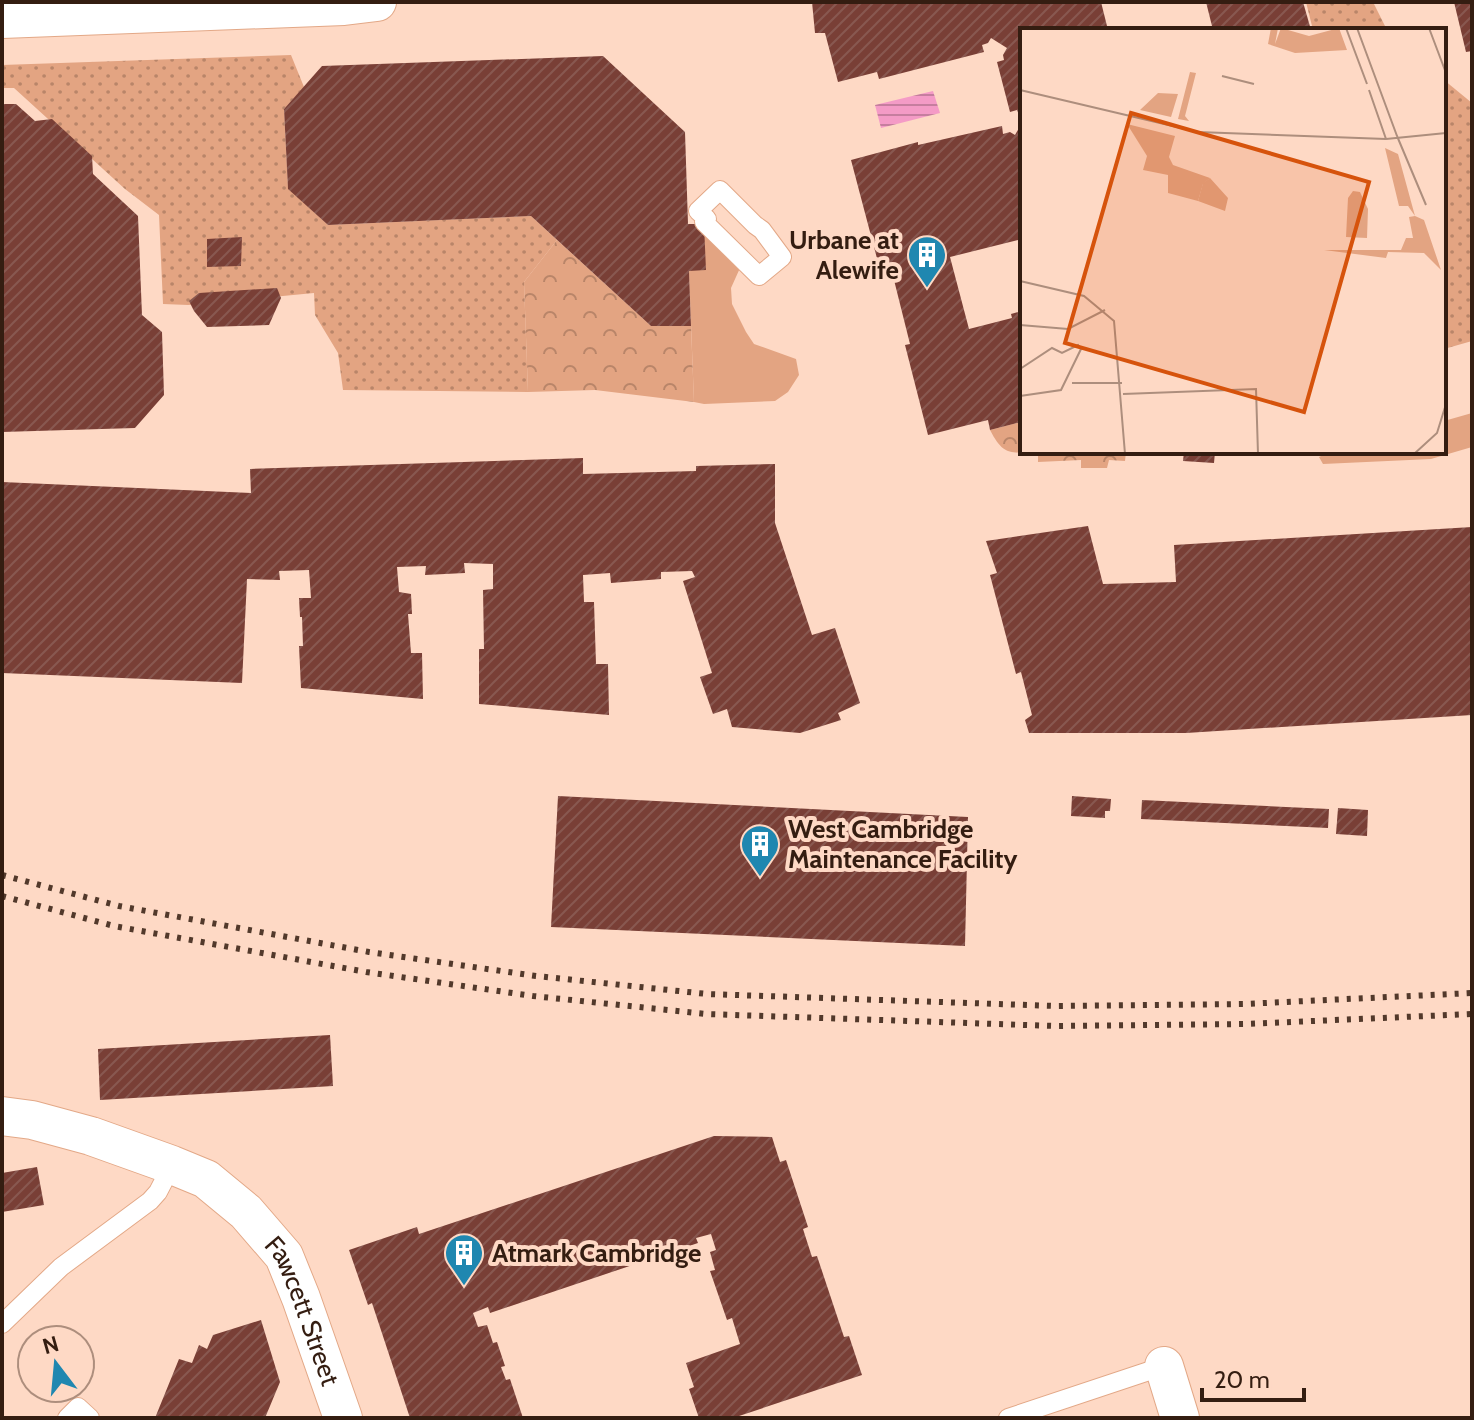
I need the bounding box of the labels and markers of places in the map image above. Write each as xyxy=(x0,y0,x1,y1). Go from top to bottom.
place label: Urbane at Alewife xyxy=(789,224,899,286)
building icon: Urbane at Alewife xyxy=(906,234,948,289)
place label: West Cambridge Maintenance Facility xyxy=(788,813,1018,875)
building icon: West Cambridge Maintenance Facility xyxy=(739,823,781,878)
building icon: Atmark Cambridge xyxy=(443,1232,485,1287)
place label: Atmark Cambridge xyxy=(492,1237,701,1269)

